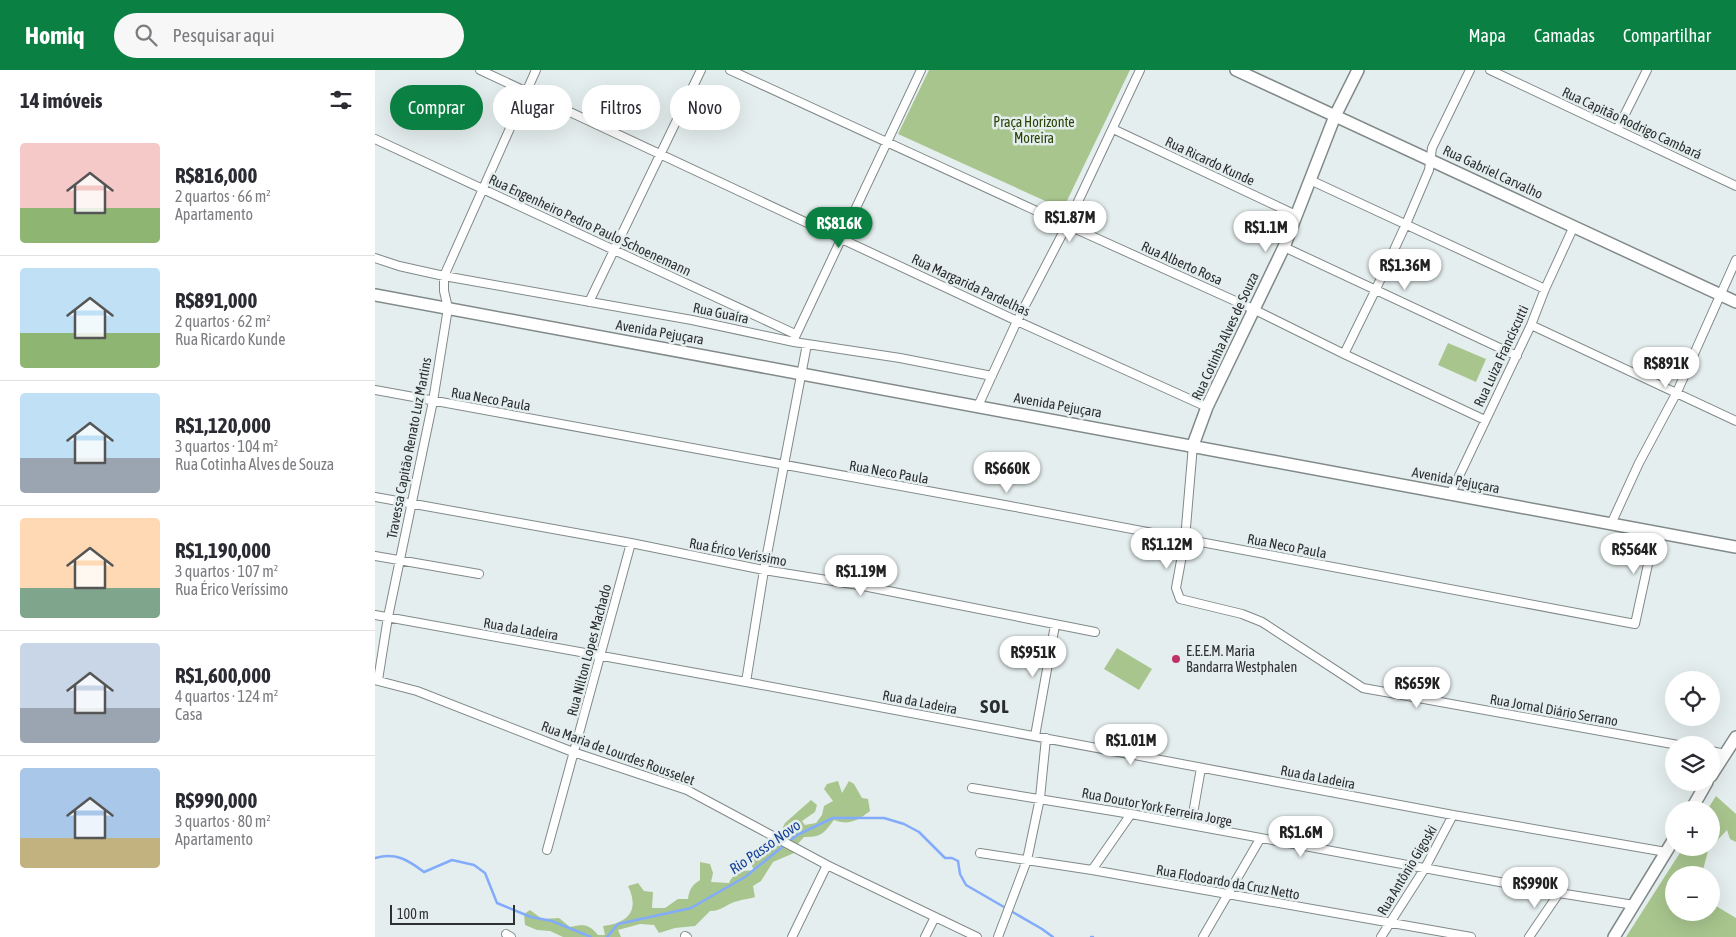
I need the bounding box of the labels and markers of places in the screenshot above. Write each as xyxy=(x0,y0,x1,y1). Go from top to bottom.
pin: R$1.87M xyxy=(1024,200,1116,243)
pin: R$816K xyxy=(798,206,880,249)
pin: R$1.1M xyxy=(1225,210,1307,253)
pin: R$1.36M xyxy=(1359,248,1451,291)
pin: R$891K xyxy=(1625,346,1707,389)
pin: R$660K xyxy=(966,452,1048,494)
pin: R$1.12M xyxy=(1121,528,1213,570)
pin: R$564K xyxy=(1593,532,1675,575)
pin: R$1.19M xyxy=(815,554,907,597)
pin: R$951K xyxy=(992,636,1074,678)
place label: E.E.E.M. Maria Bandarra Westphalen xyxy=(1186,643,1297,675)
marker: E.E.E.M. Maria Bandarra Westphalen xyxy=(1170,653,1182,665)
pin: R$659K xyxy=(1376,666,1458,709)
pin: R$1.01M xyxy=(1085,724,1177,766)
pin: R$1.6M xyxy=(1260,816,1342,858)
pin: R$990K xyxy=(1494,866,1576,909)

